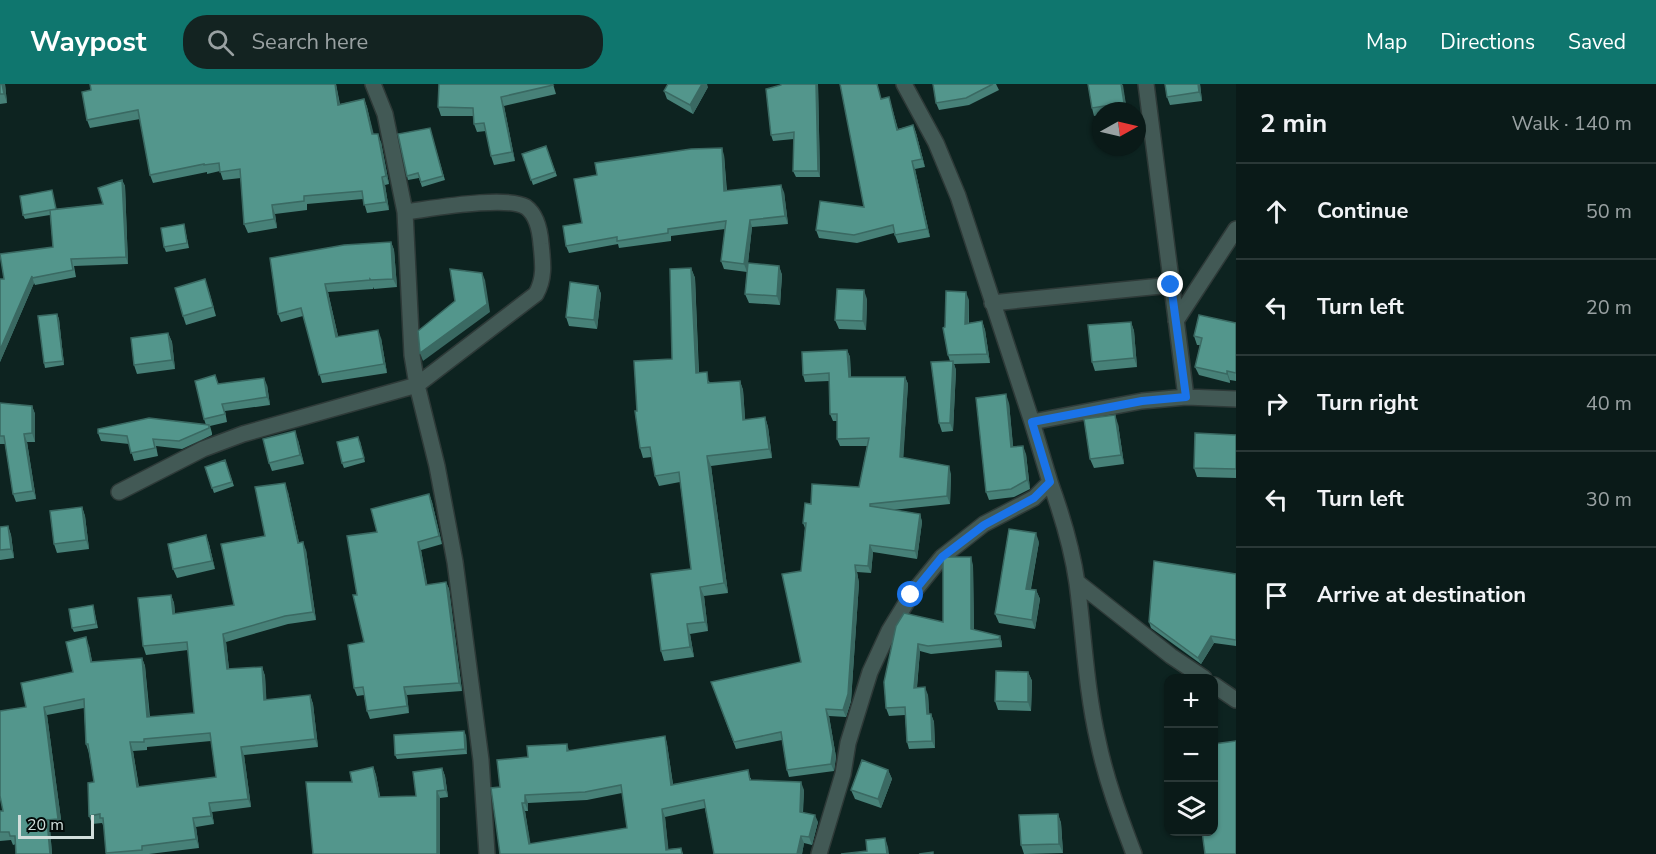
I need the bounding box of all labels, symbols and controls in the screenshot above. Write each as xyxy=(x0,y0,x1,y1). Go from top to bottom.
search box xyxy=(183,15,603,69)
text: Waypost xyxy=(30,23,147,61)
icon: search xyxy=(204,26,237,59)
text: Search here xyxy=(252,27,368,57)
text: Map xyxy=(1366,28,1407,56)
text: Directions xyxy=(1440,28,1535,56)
text: Saved xyxy=(1568,28,1626,56)
north arrow xyxy=(1092,102,1146,156)
text: 2 min xyxy=(1260,106,1327,141)
text: Walk · 140 m xyxy=(1512,110,1632,137)
icon: ahead xyxy=(1260,195,1293,228)
text: Continue xyxy=(1317,196,1408,226)
text: 50 m xyxy=(1586,198,1632,225)
route end xyxy=(1157,271,1183,297)
icon: left xyxy=(1260,291,1293,324)
text: Turn left xyxy=(1317,292,1404,322)
text: 20 m xyxy=(1586,294,1632,321)
icon: right xyxy=(1260,387,1293,420)
text: Turn right xyxy=(1317,388,1418,418)
text: 40 m xyxy=(1586,390,1632,417)
icon: left xyxy=(1260,483,1293,516)
text: Turn left xyxy=(1317,484,1404,514)
text: 30 m xyxy=(1586,486,1632,513)
icon: arrive xyxy=(1260,579,1293,612)
text: Arrive at destination xyxy=(1317,580,1526,610)
route start xyxy=(897,581,923,607)
map controls xyxy=(1164,674,1218,836)
button: + xyxy=(1164,674,1218,728)
button: − xyxy=(1164,728,1218,782)
button: layers xyxy=(1164,782,1218,836)
scale bar xyxy=(18,812,94,840)
text: 20 m xyxy=(27,814,64,836)

